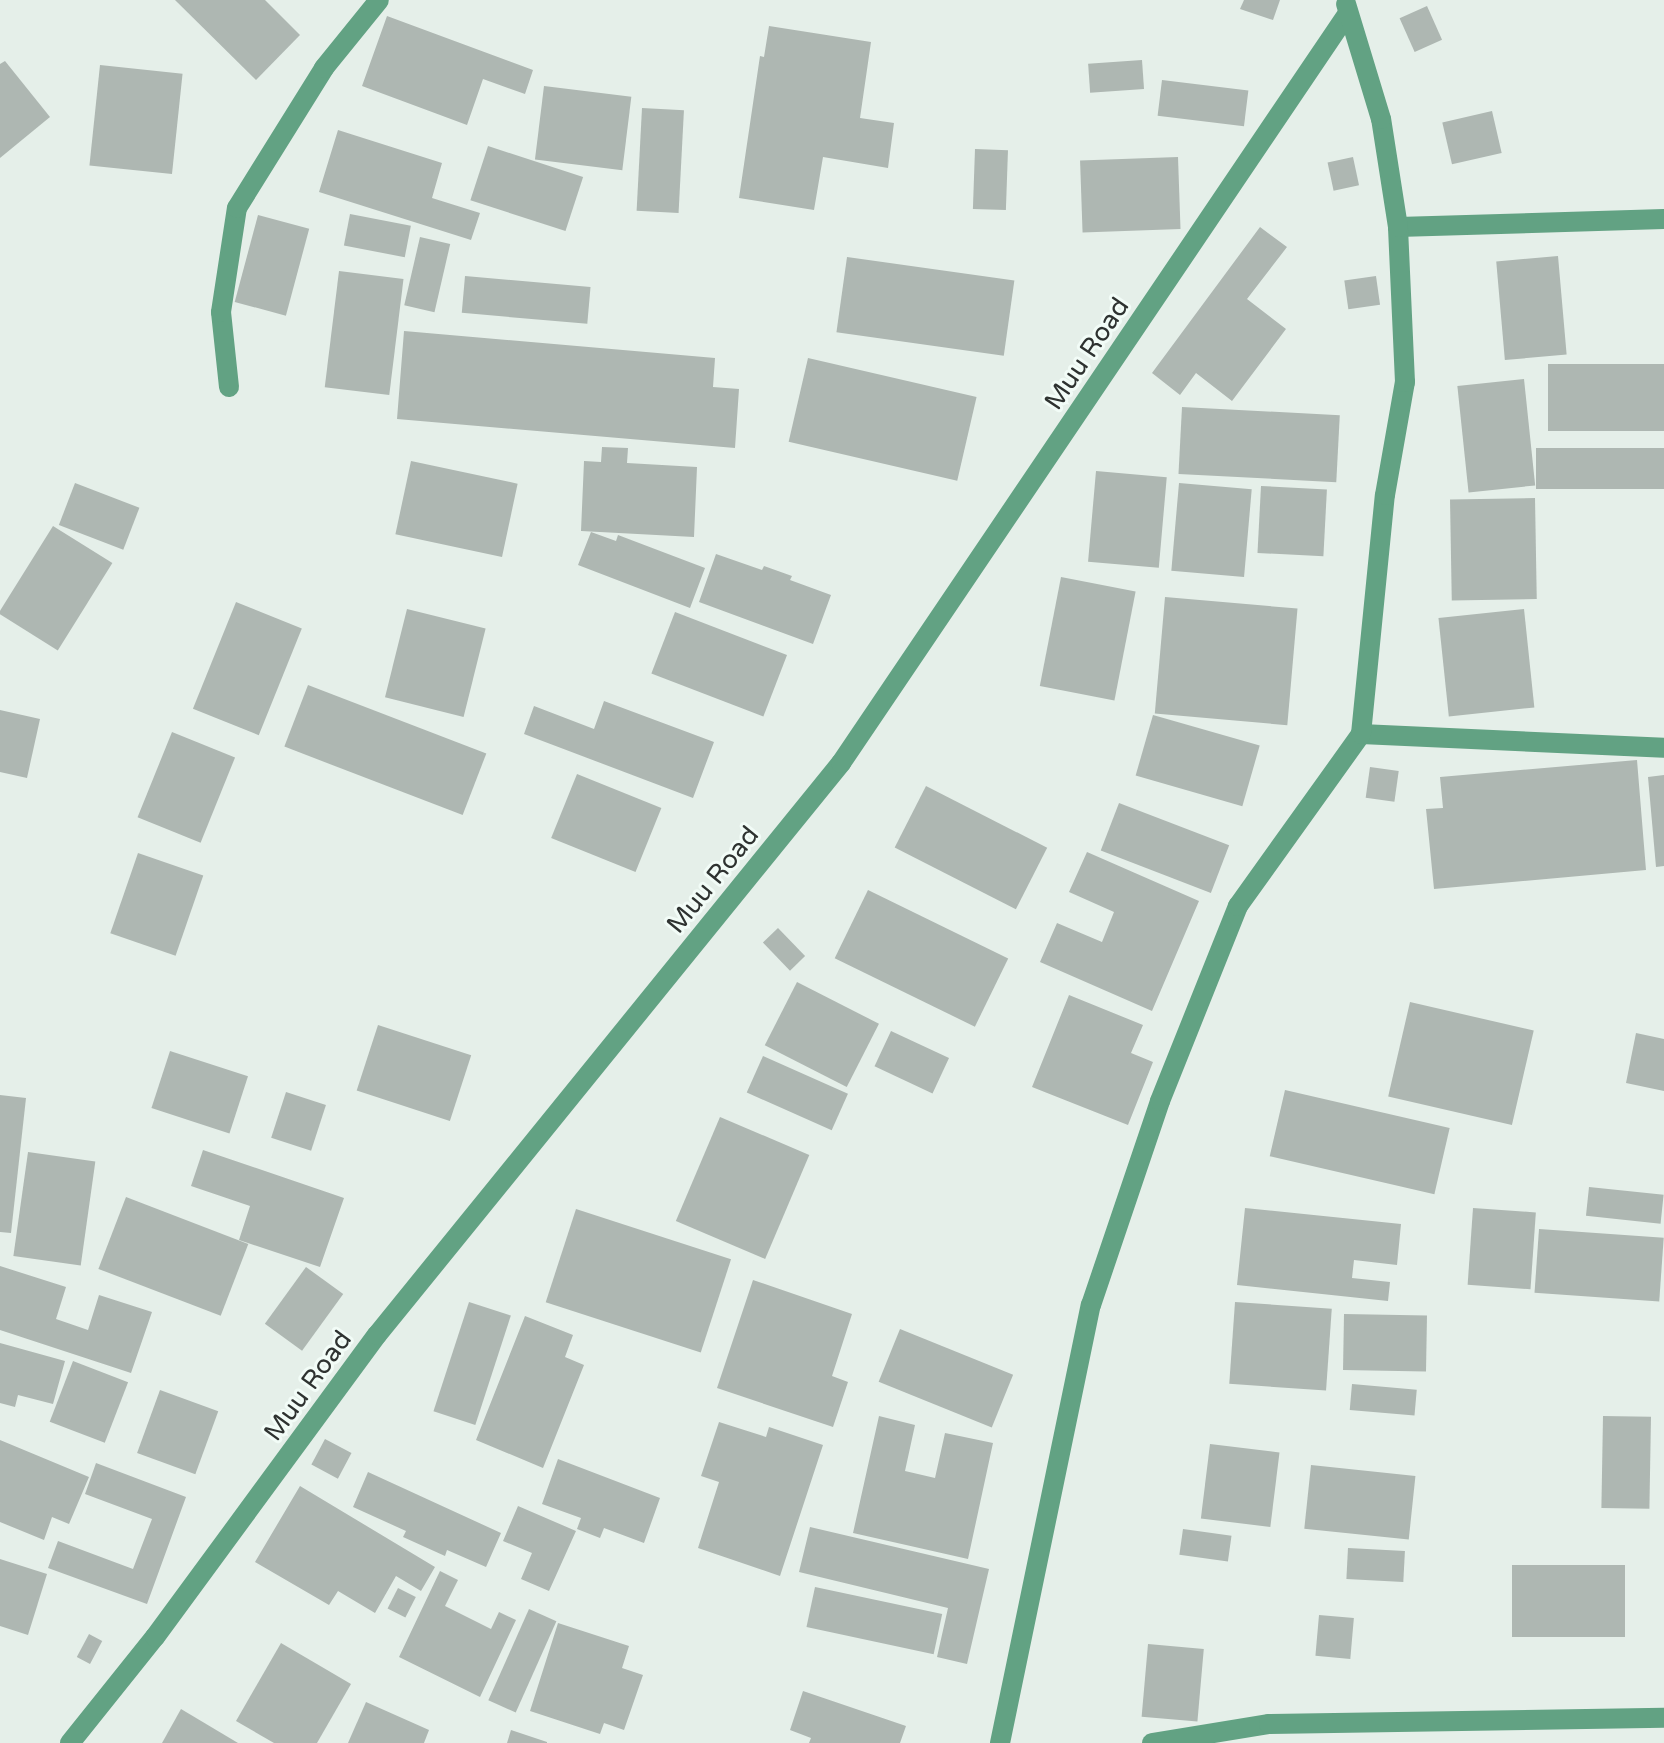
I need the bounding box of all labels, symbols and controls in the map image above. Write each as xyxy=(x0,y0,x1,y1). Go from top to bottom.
street label: Muu Road xyxy=(1038,292,1136,416)
street label: Muu Road xyxy=(660,820,766,940)
street label: Muu Road xyxy=(258,1325,358,1447)

